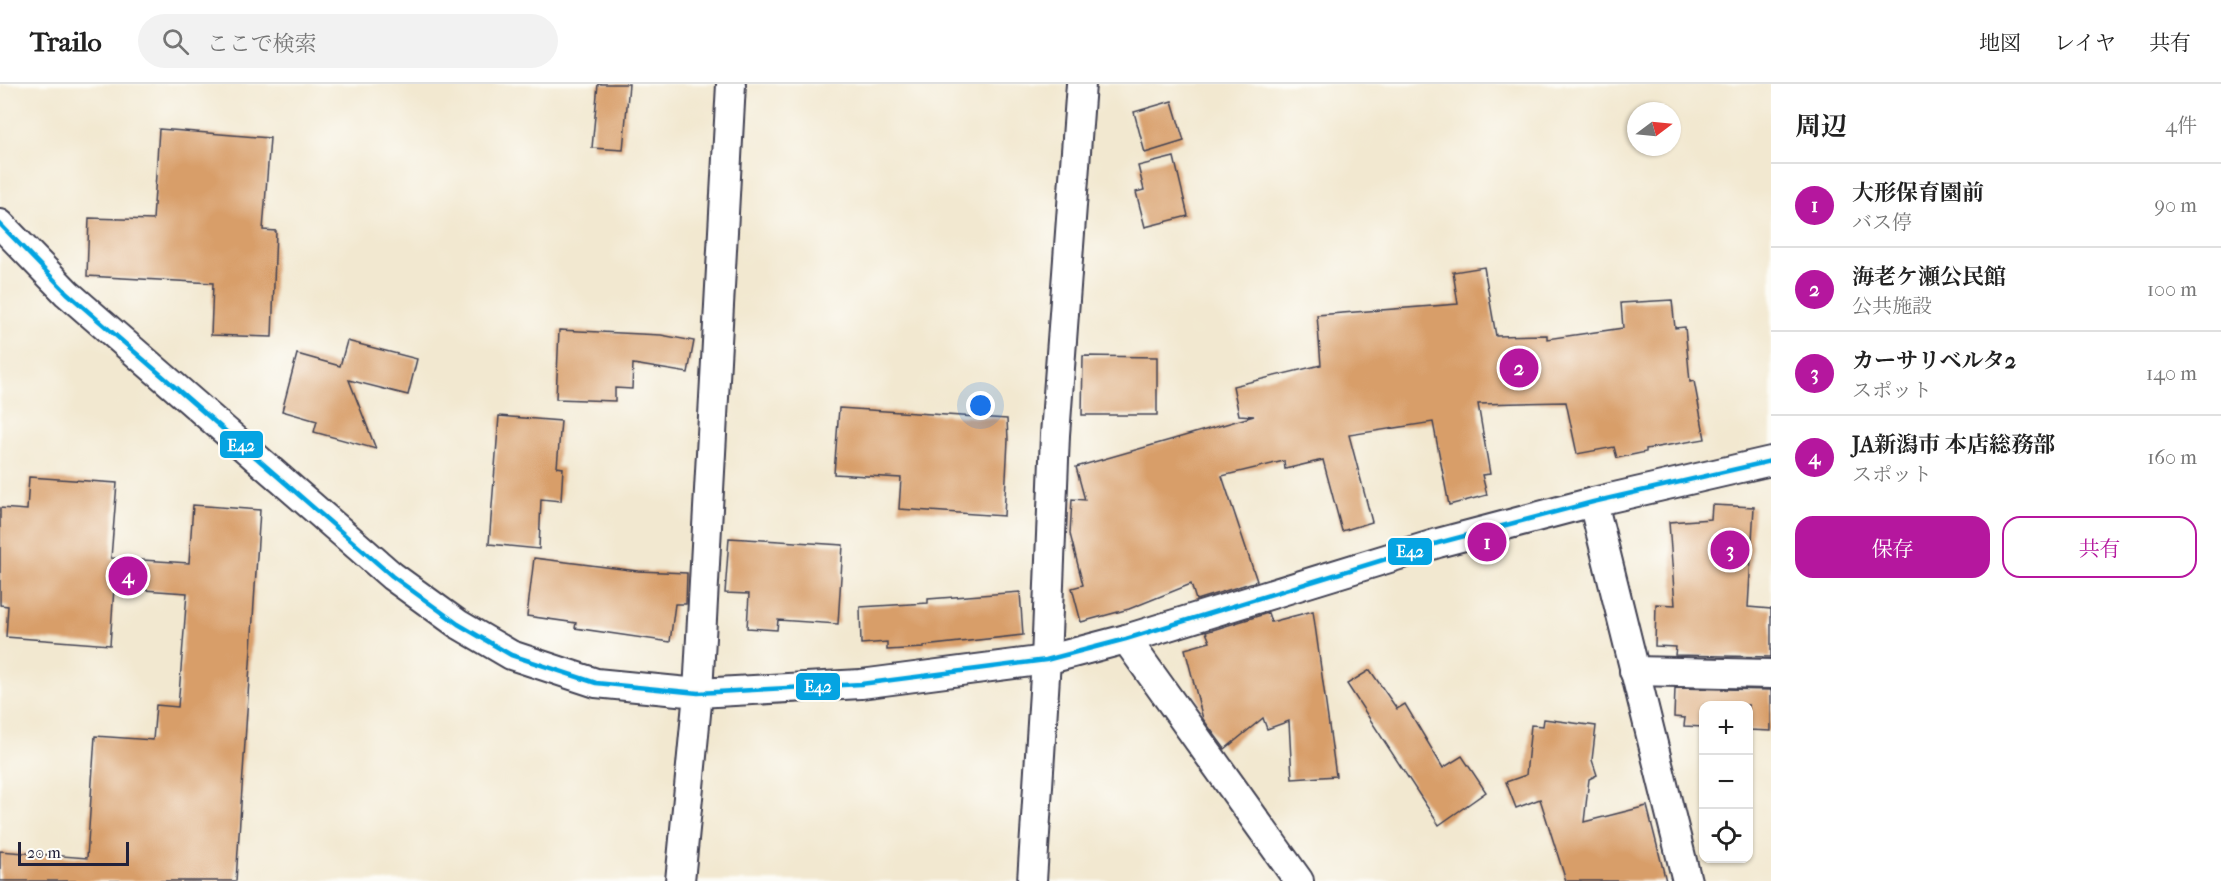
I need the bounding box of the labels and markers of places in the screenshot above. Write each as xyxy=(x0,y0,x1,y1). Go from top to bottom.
pin: 2 xyxy=(1500,346,1538,390)
pin: 1 xyxy=(1468,520,1506,564)
pin: 3 xyxy=(1710,528,1750,572)
pin: 4 xyxy=(108,554,148,598)

